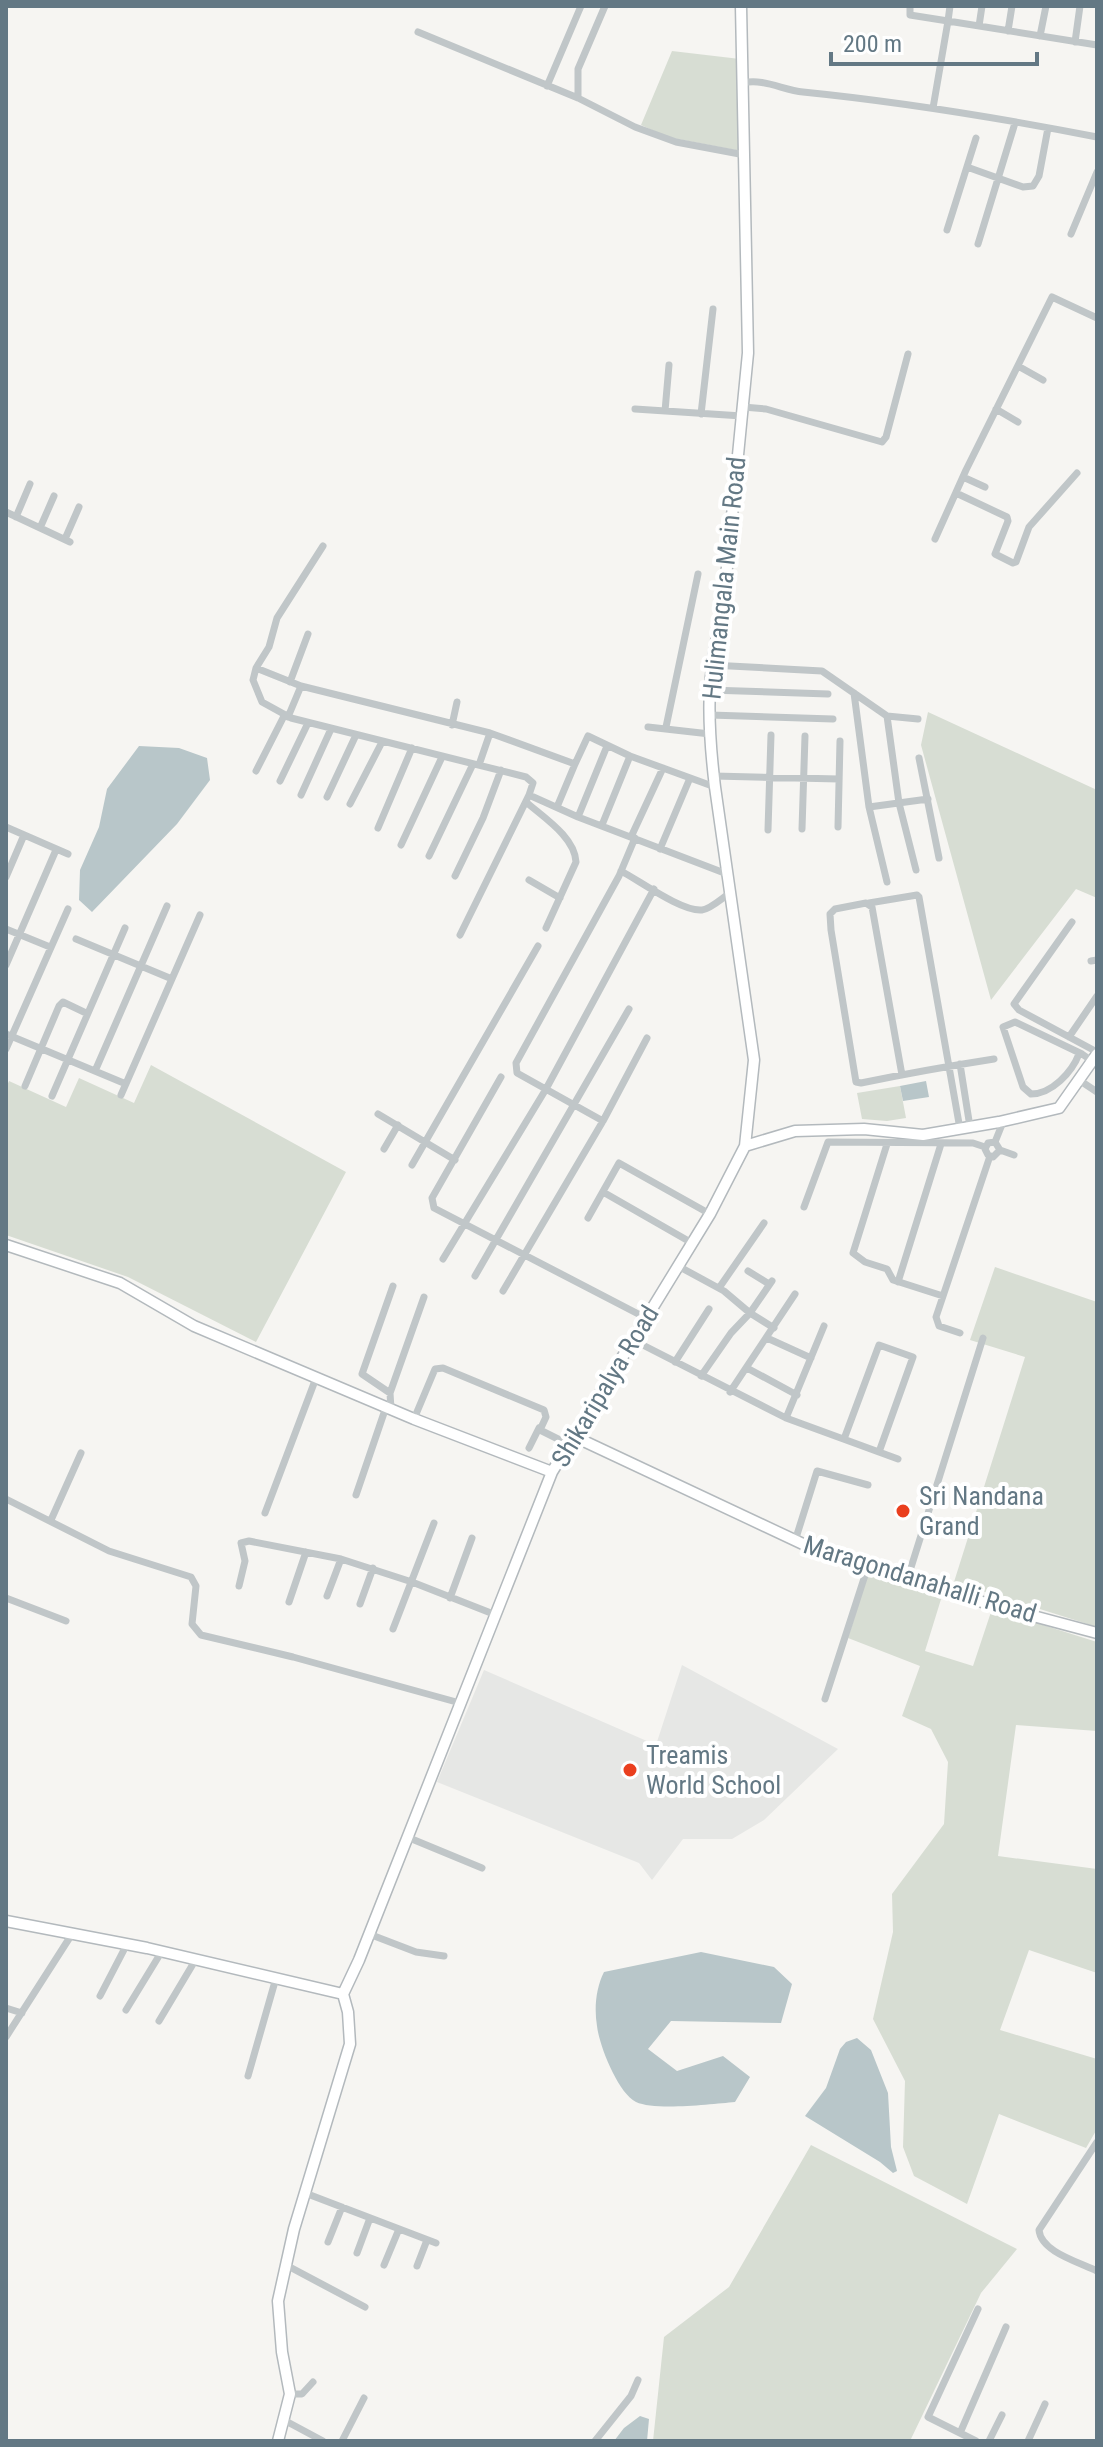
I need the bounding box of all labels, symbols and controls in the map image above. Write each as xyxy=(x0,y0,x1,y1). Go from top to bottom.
scale bar xyxy=(831,16,1037,66)
text: 200 m xyxy=(843,30,902,58)
street label: Hulimangala Main Road xyxy=(696,455,752,701)
street label: Shikaripalya Road xyxy=(545,1300,665,1472)
place label: Sri Nandana Grand xyxy=(919,1481,1044,1541)
marker: Sri Nandana Grand xyxy=(894,1502,912,1520)
street label: Maragondanahalli Road xyxy=(800,1529,1040,1629)
place label: Treamis World School xyxy=(646,1740,781,1800)
marker: Treamis World School xyxy=(621,1761,639,1779)

